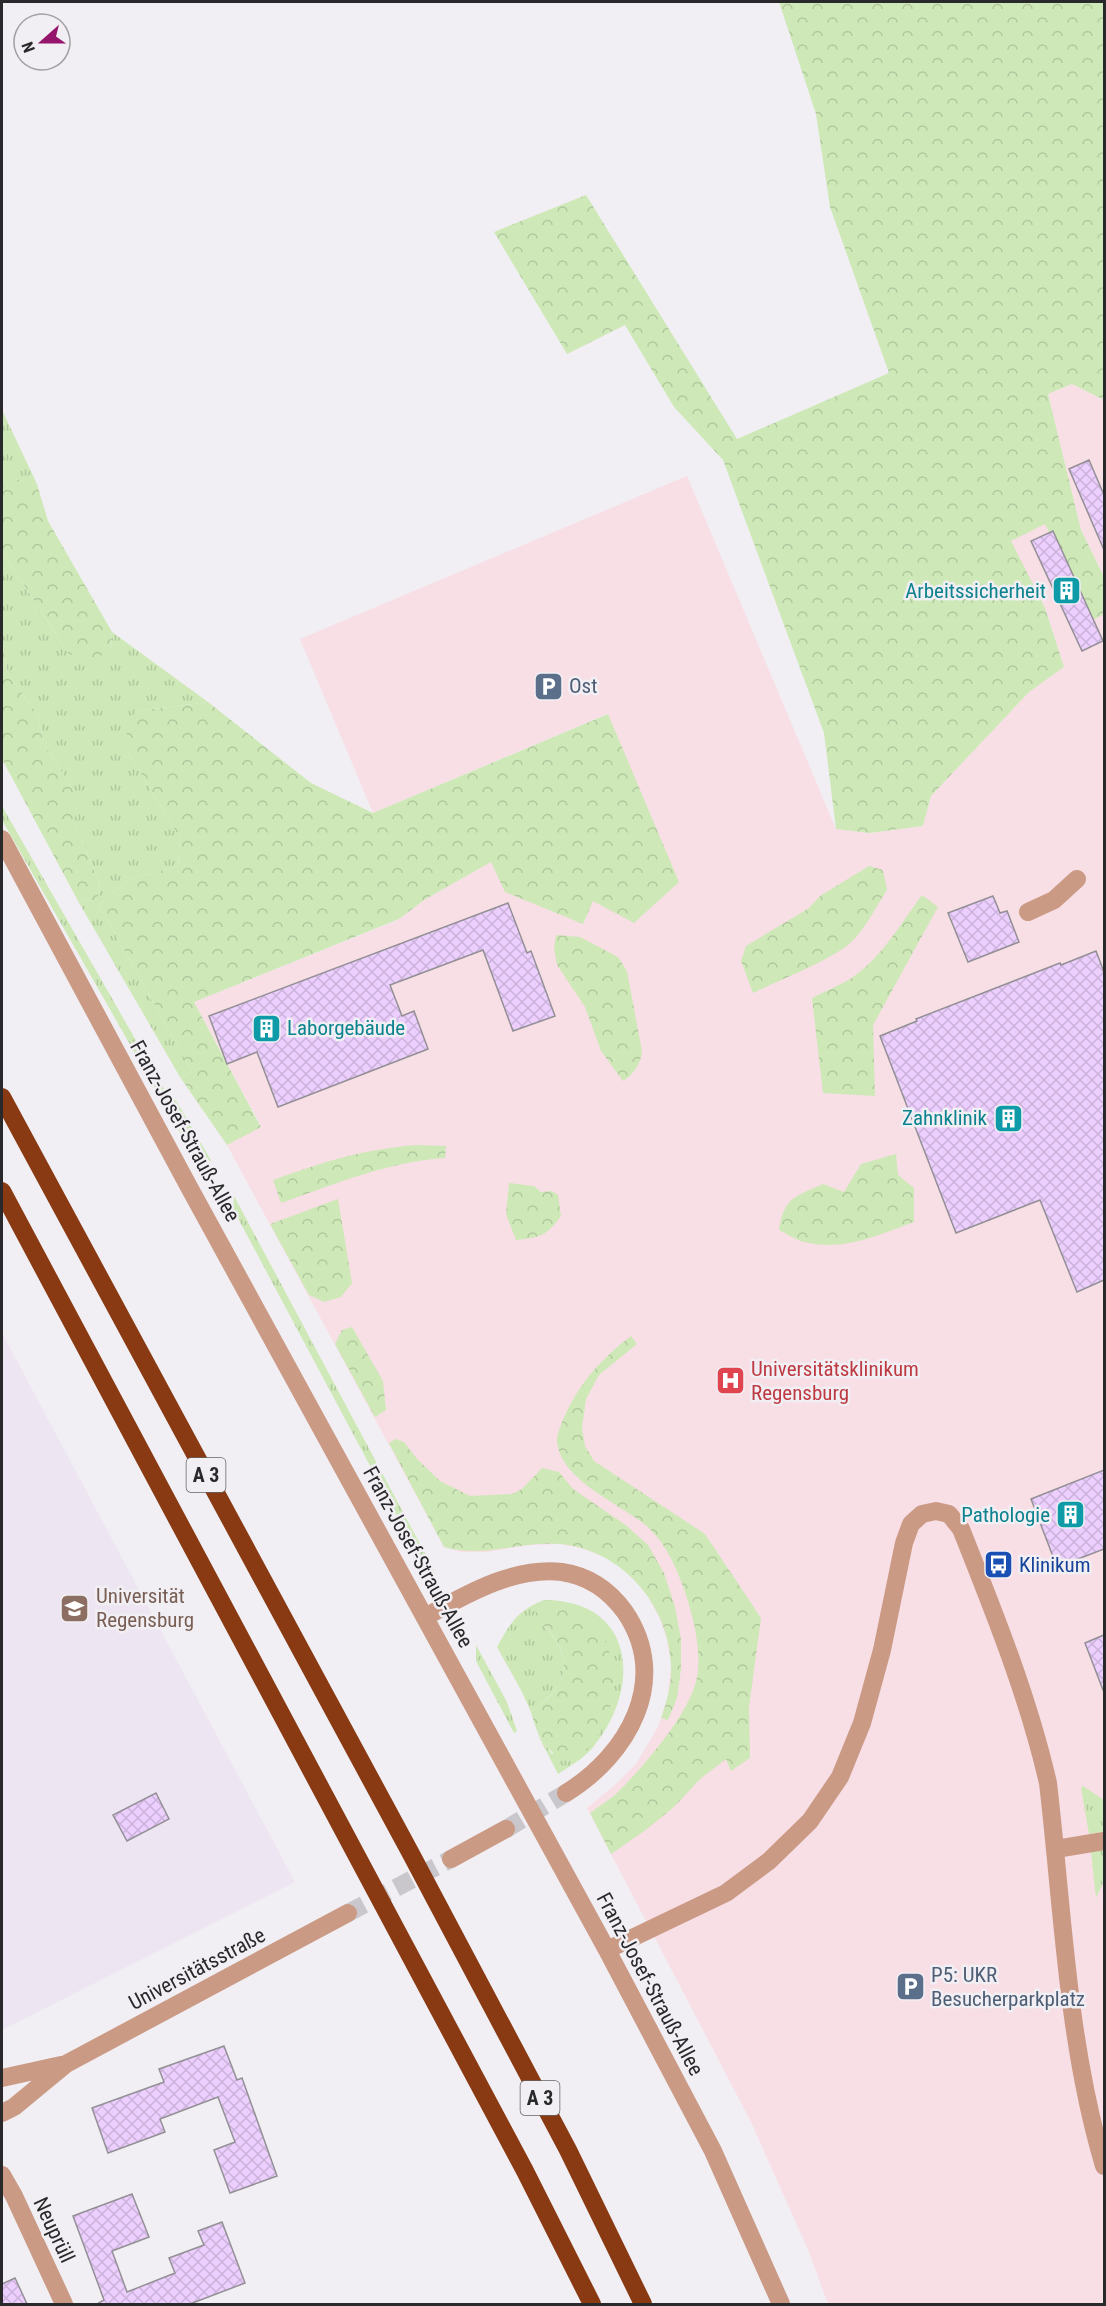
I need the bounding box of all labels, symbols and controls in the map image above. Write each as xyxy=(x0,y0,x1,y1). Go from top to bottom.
north arrow xyxy=(12,12,72,72)
text: N xyxy=(18,39,39,55)
building icon: Arbeitssicherheit xyxy=(1051,575,1083,607)
place label: Arbeitssicherheit xyxy=(905,579,1046,603)
parking icon: Ost xyxy=(532,670,564,702)
place label: Ost xyxy=(569,674,597,698)
building icon: Laborgebäude xyxy=(250,1012,282,1044)
place label: Laborgebäude xyxy=(287,1016,405,1040)
street label: Franz-Josef-Strauß-Allee xyxy=(125,1036,245,1226)
building icon: Zahnklinik xyxy=(992,1102,1024,1134)
place label: Zahnklinik xyxy=(902,1106,988,1130)
place label: Universitätsklinikum Regensburg xyxy=(751,1357,919,1405)
hospital icon: Universitätsklinikum Regensburg xyxy=(714,1365,746,1397)
road number: A 3 xyxy=(186,1458,226,1492)
street label: Franz-Josef-Strauß-Allee xyxy=(358,1462,478,1652)
building icon: Pathologie xyxy=(1055,1499,1087,1531)
place label: Pathologie xyxy=(961,1503,1050,1527)
bus stop icon: Klinikum xyxy=(982,1549,1014,1581)
place label: Klinikum xyxy=(1019,1553,1091,1577)
place label: Universität Regensburg xyxy=(96,1584,194,1632)
school or university icon: Universität Regensburg xyxy=(59,1592,91,1624)
street label: Franz-Josef-Strauß-Allee xyxy=(592,1889,708,2080)
street label: Universitätsstraße xyxy=(125,1923,269,2015)
place label: P5: UKR Besucherparkplatz xyxy=(931,1963,1085,2011)
parking icon: P5: UKR Besucherparkplatz xyxy=(894,1971,926,2003)
road number: A 3 xyxy=(520,2081,560,2115)
street label: Neuprüll xyxy=(28,2193,80,2267)

